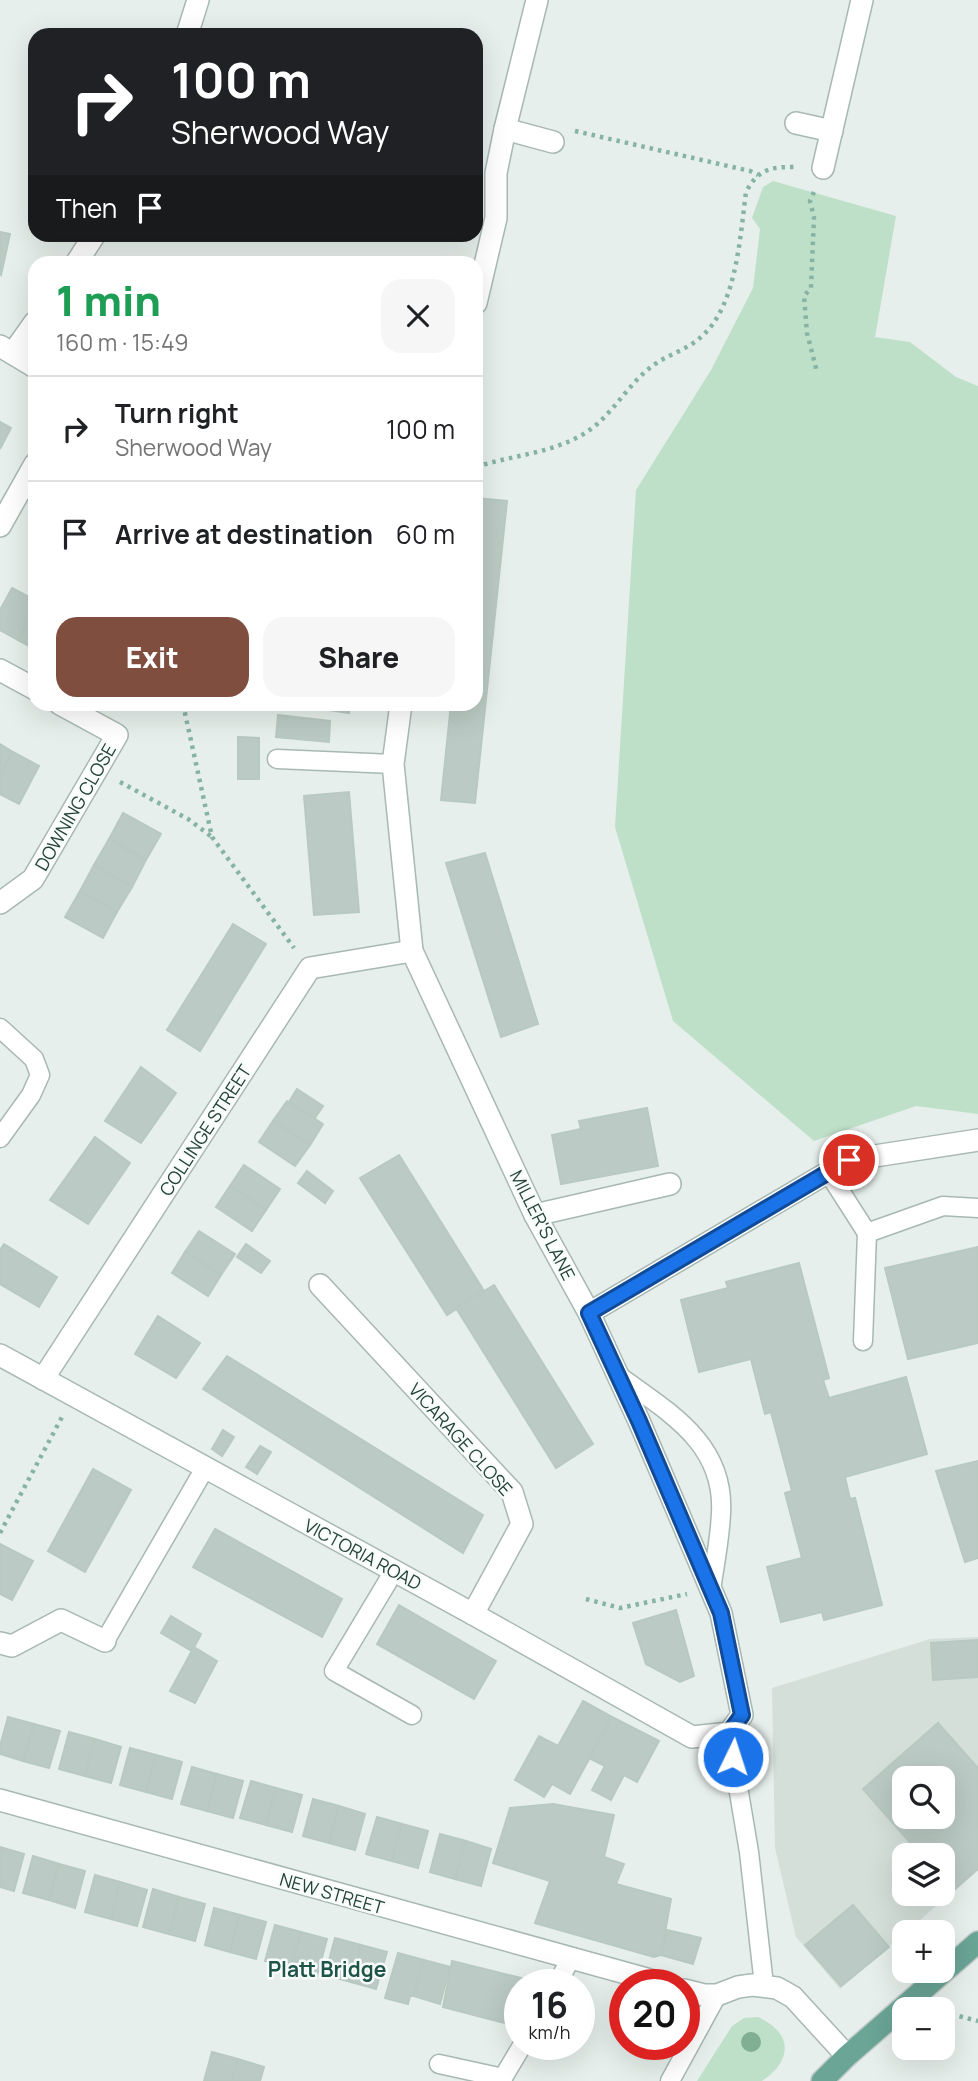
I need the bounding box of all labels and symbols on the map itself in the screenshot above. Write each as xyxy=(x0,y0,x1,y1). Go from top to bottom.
street label: DOWNING CLOSE xyxy=(29,739,121,875)
street label: COLLINGE STREET xyxy=(154,1060,257,1200)
pin xyxy=(819,1130,879,1190)
street label: MILLER'S LANE xyxy=(505,1166,581,1284)
street label: VICARAGE CLOSE xyxy=(404,1377,518,1501)
street label: VICTORIA ROAD xyxy=(300,1513,426,1595)
position arrow xyxy=(696,1720,770,1794)
street label: NEW STREET xyxy=(277,1867,387,1919)
district label: Platt Bridge xyxy=(268,1955,386,1983)
speed limit sign: 20 xyxy=(609,1969,700,2060)

